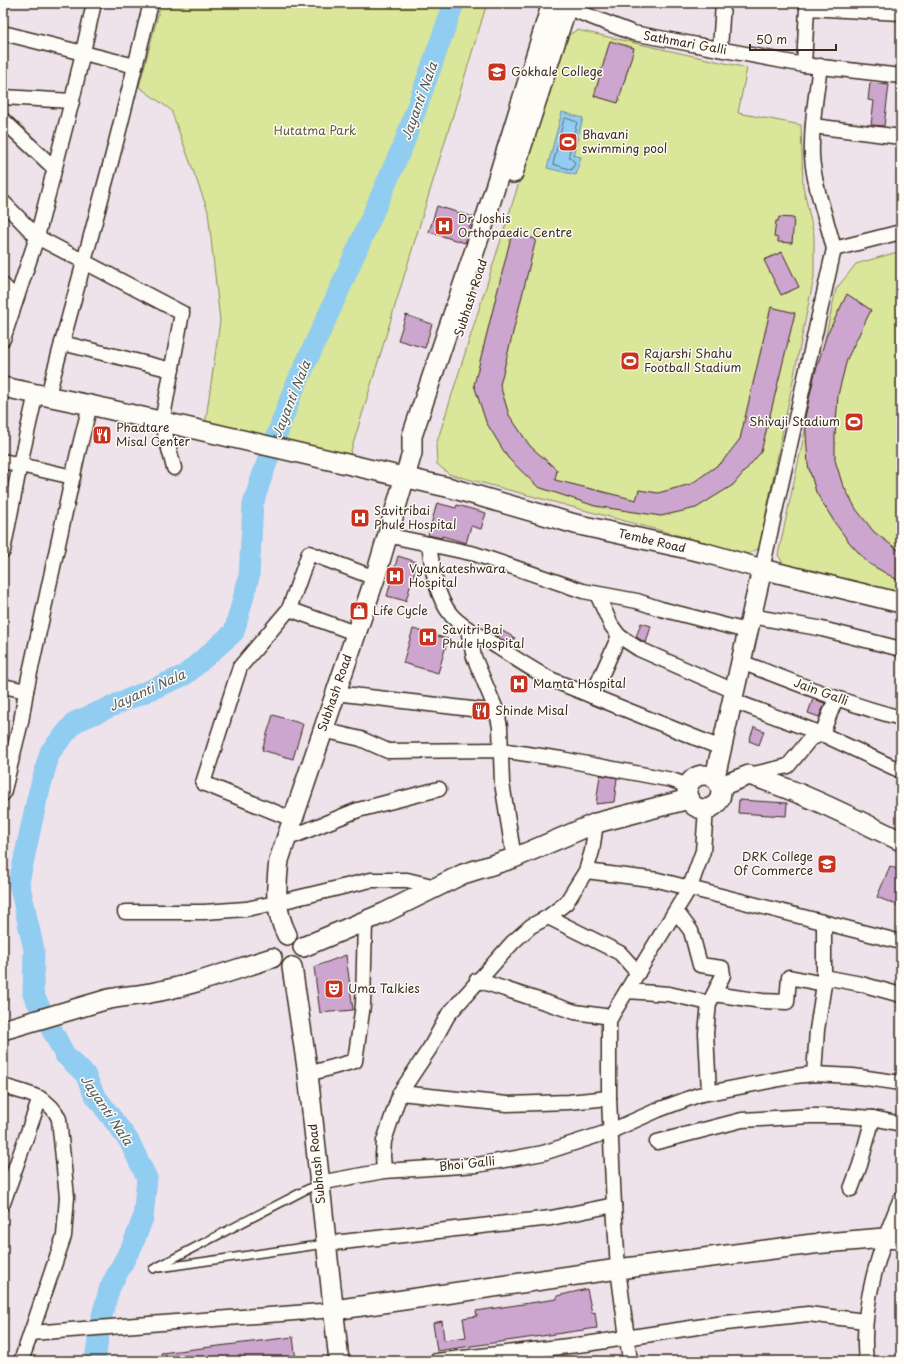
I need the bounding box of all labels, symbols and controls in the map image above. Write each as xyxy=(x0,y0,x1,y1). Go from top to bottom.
street label: Sathmari Galli xyxy=(642,26,728,58)
scale bar xyxy=(750,26,836,52)
text: 50 m xyxy=(756,30,787,48)
water label: Jayanti Nala xyxy=(396,59,442,142)
school or university icon: Gokhale College xyxy=(486,61,508,83)
place label: Gokhale College xyxy=(511,62,603,80)
park label: Hutatma Park xyxy=(274,121,356,139)
place label: Bhavani swimming pool xyxy=(582,125,667,157)
sports icon: Bhavani swimming pool xyxy=(557,131,579,153)
place label: Dr Joshis Orthopaedic Centre xyxy=(458,209,572,241)
hospital icon: Dr Joshis Orthopaedic Centre xyxy=(433,215,455,237)
street label: Subhash Road xyxy=(449,256,491,339)
place label: Rajarshi Shahu Football Stadium xyxy=(644,344,741,376)
sports icon: Rajarshi Shahu Football Stadium xyxy=(619,350,641,372)
water label: Jayanti Nala xyxy=(266,357,315,440)
sports icon: Shivaji Stadium xyxy=(843,411,865,433)
place label: Shivaji Stadium xyxy=(749,412,840,430)
place label: Phadtare Misal Center xyxy=(116,418,191,450)
restaurant icon: Phadtare Misal Center xyxy=(91,424,113,446)
place label: Savitribai Phule Hospital xyxy=(374,501,456,533)
hospital icon: Savitribai Phule Hospital xyxy=(349,507,371,529)
street label: Tembe Road xyxy=(617,524,688,557)
place label: Vyankateshwara Hospital xyxy=(409,559,506,591)
hospital icon: Vyankateshwara Hospital xyxy=(384,565,406,587)
shop icon: Life Cycle xyxy=(348,600,370,622)
place label: Life Cycle xyxy=(373,601,428,619)
place label: Savitri Bai Phule Hospital xyxy=(442,620,524,652)
hospital icon: Savitri Bai Phule Hospital xyxy=(417,626,439,648)
street label: Subhash Road xyxy=(312,652,356,734)
water label: Jayanti Nala xyxy=(106,664,189,715)
hospital icon: Mamta Hospital xyxy=(508,673,530,695)
street label: Jain Galli xyxy=(792,673,851,709)
place label: Mamta Hospital xyxy=(533,674,626,692)
restaurant icon: Shinde Misal xyxy=(470,700,492,722)
place label: Shinde Misal xyxy=(495,701,568,719)
place label: DRK College Of Commerce xyxy=(733,847,813,879)
school or university icon: DRK College Of Commerce xyxy=(816,853,838,875)
theatre icon: Uma Talkies xyxy=(323,978,345,1000)
place label: Uma Talkies xyxy=(348,979,420,997)
water label: Jayanti Nala xyxy=(77,1071,139,1149)
street label: Subhash Road xyxy=(303,1123,329,1205)
street label: Bhoi Galli xyxy=(438,1151,496,1175)

